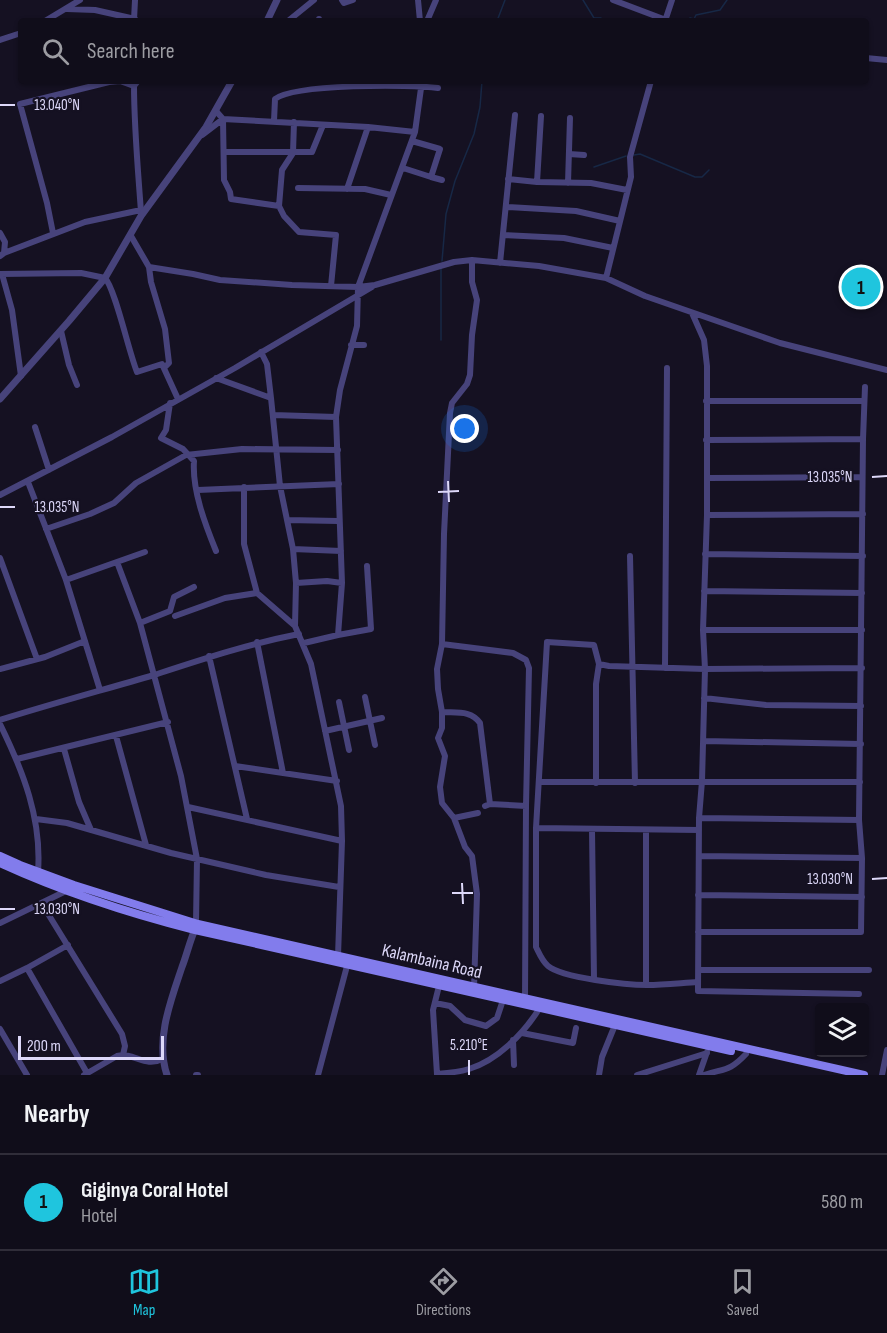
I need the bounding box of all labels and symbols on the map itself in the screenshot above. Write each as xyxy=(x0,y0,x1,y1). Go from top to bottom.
text: 13.040°N xyxy=(34,96,80,115)
pin: 1 xyxy=(842,264,880,310)
your location xyxy=(450,414,479,443)
text: 13.035°N xyxy=(807,468,853,487)
text: 13.035°N xyxy=(34,498,80,517)
text: 13.030°N xyxy=(807,870,853,889)
text: 13.030°N xyxy=(34,900,80,919)
street label: Kalambaina Road xyxy=(380,940,484,983)
scale bar xyxy=(18,1033,164,1060)
text: 5.210°E xyxy=(450,1036,488,1055)

